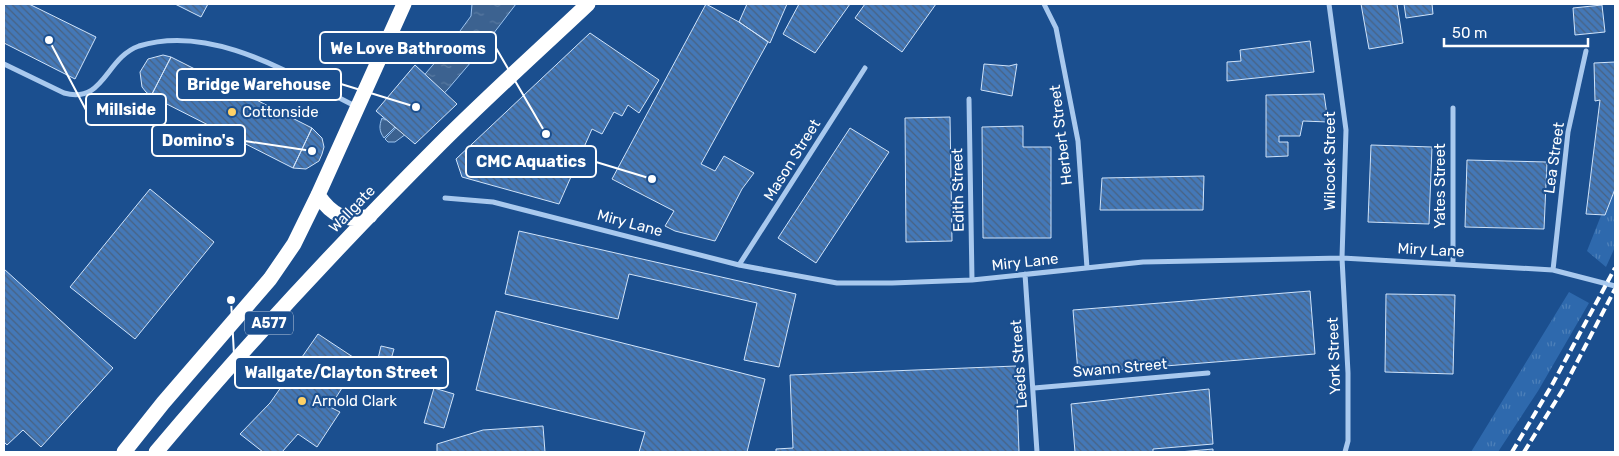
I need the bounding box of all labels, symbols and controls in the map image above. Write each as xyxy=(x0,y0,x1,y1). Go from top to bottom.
scale bar xyxy=(1444,15,1588,47)
text: 50 m xyxy=(1452,24,1487,42)
callout: We Love Bathrooms xyxy=(320,32,496,63)
text: We Love Bathrooms xyxy=(330,39,486,58)
callout: Bridge Warehouse xyxy=(177,69,341,100)
text: Bridge Warehouse xyxy=(187,75,331,94)
street label: Herbert Street xyxy=(1046,84,1076,186)
callout: Millside xyxy=(86,94,166,125)
text: Millside xyxy=(96,100,156,119)
place label: Cottonside xyxy=(242,103,319,121)
marker: Cottonside xyxy=(226,106,238,118)
street label: Wilcock Street xyxy=(1321,111,1339,211)
street label: Mason Street xyxy=(760,116,824,204)
street label: Lea Street xyxy=(1540,121,1568,195)
callout: Domino's xyxy=(152,125,245,156)
text: Domino's xyxy=(162,131,234,150)
street label: Yates Street xyxy=(1431,143,1449,229)
callout: CMC Aquatics xyxy=(466,146,596,177)
street label: Edith Street xyxy=(948,148,968,232)
text: CMC Aquatics xyxy=(476,152,586,171)
street label: Wallgate xyxy=(325,182,379,236)
street label: Miry Lane xyxy=(595,206,665,240)
street label: Miry Lane xyxy=(1397,239,1465,261)
street label: Miry Lane xyxy=(991,250,1059,274)
road number: A577 xyxy=(245,312,293,334)
street label: York Street xyxy=(1324,317,1344,395)
street label: Leeds Street xyxy=(1007,319,1031,409)
street label: Swann Street xyxy=(1072,355,1168,381)
callout: Wallgate/Clayton Street xyxy=(235,357,448,388)
text: Wallgate/Clayton Street xyxy=(244,363,438,382)
place label: Arnold Clark xyxy=(312,392,397,410)
marker: Arnold Clark xyxy=(296,395,308,407)

